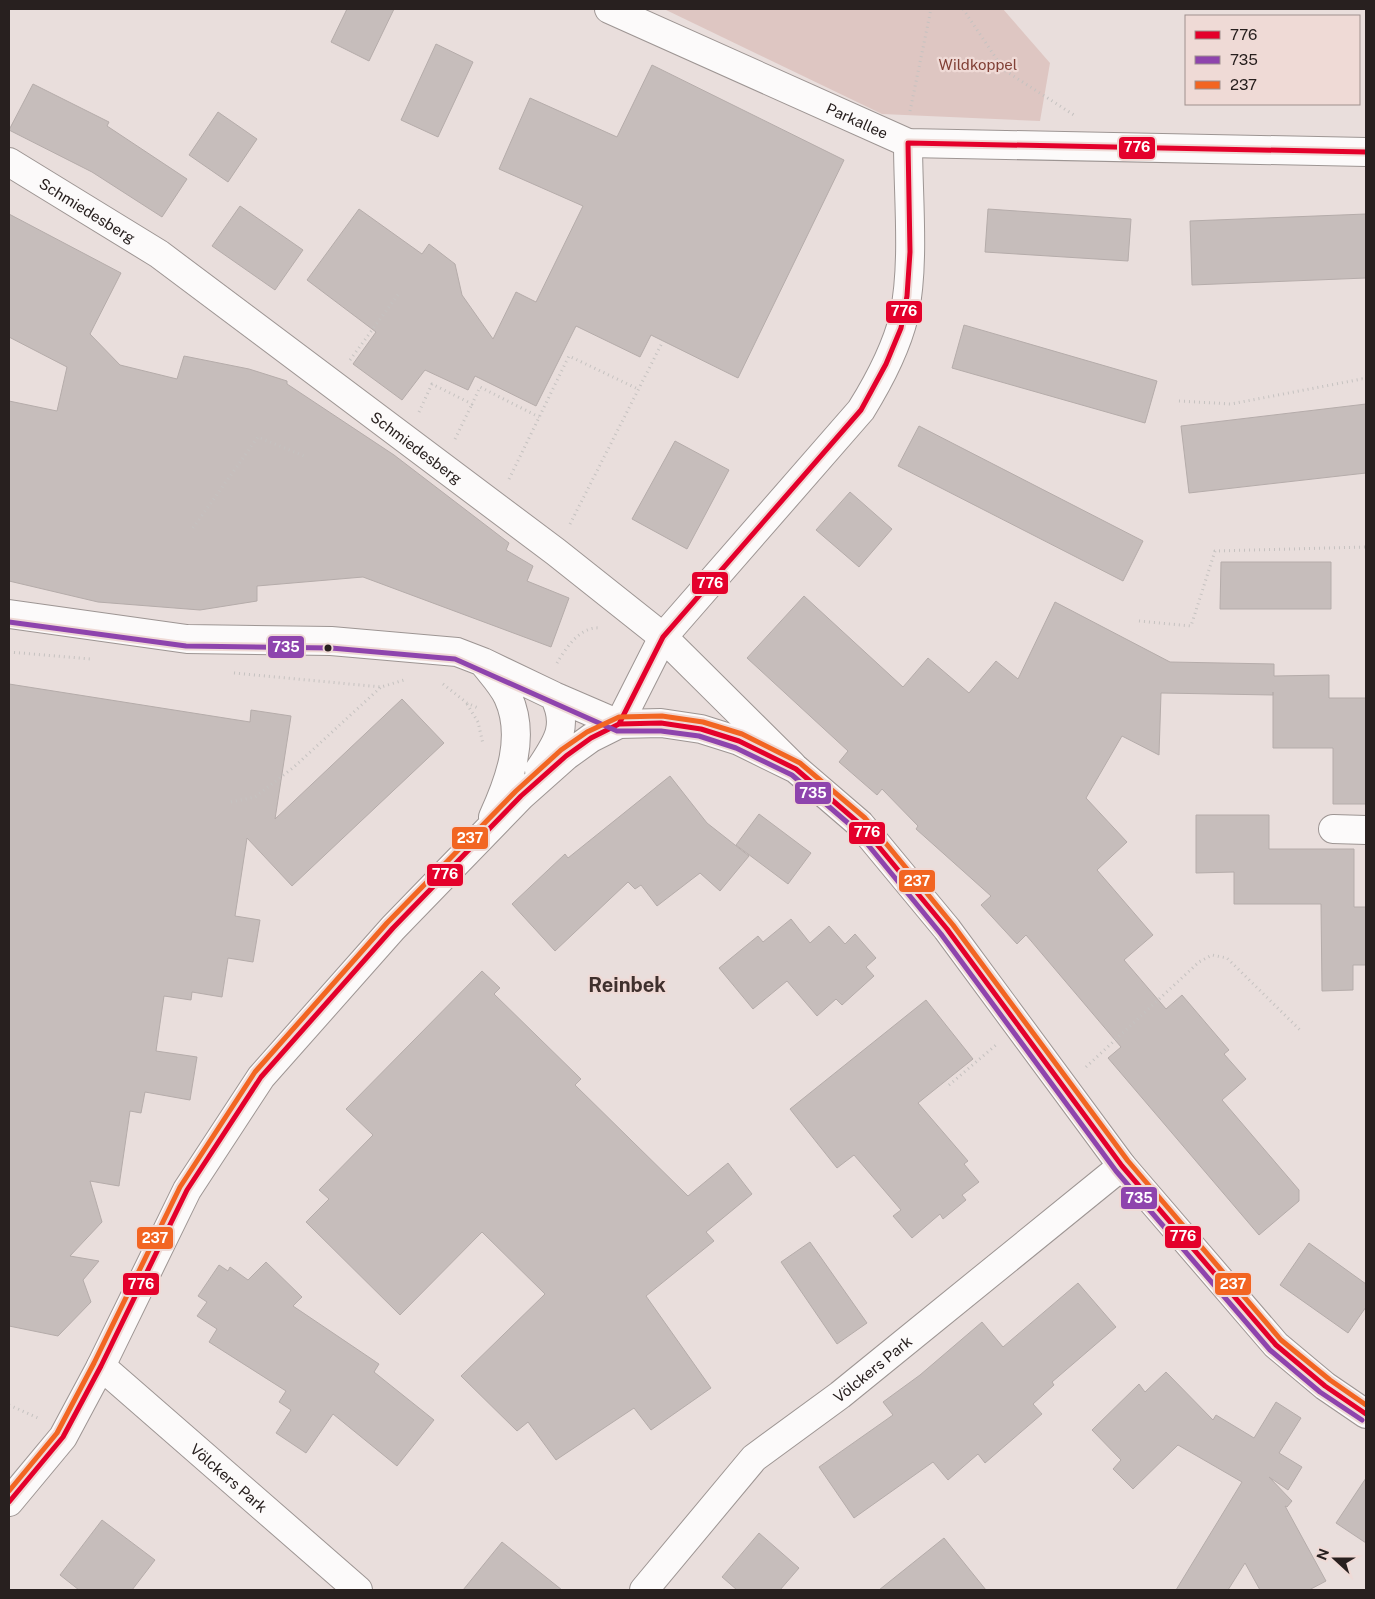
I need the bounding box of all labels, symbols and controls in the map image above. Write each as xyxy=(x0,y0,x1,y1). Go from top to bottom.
legend xyxy=(1185,15,1360,105)
text: 776 xyxy=(1230,26,1257,43)
text: 735 xyxy=(1230,51,1258,68)
park label: Wildkoppel xyxy=(939,56,1017,73)
text: 237 xyxy=(1230,76,1257,93)
street label: Parkallee xyxy=(824,99,891,141)
line badge: 776 xyxy=(1118,136,1156,160)
text: 776 xyxy=(1124,139,1150,155)
street label: Schmiedesberg xyxy=(36,174,138,246)
line badge: 776 xyxy=(885,300,923,324)
text: 776 xyxy=(891,303,917,319)
street label: Schmiedesberg xyxy=(368,408,465,487)
line badge: 776 xyxy=(691,571,729,595)
text: 776 xyxy=(697,575,723,591)
line badge: 735 xyxy=(267,635,305,659)
text: 735 xyxy=(272,639,300,655)
unlabelled marker xyxy=(323,643,333,653)
line badge: 735 xyxy=(794,781,832,805)
text: 735 xyxy=(799,785,827,801)
line badge: 776 xyxy=(848,821,886,845)
text: 776 xyxy=(854,824,880,840)
line badge: 237 xyxy=(451,826,489,850)
text: 237 xyxy=(457,830,484,846)
line badge: 776 xyxy=(426,863,464,887)
text: 776 xyxy=(432,866,458,882)
line badge: 237 xyxy=(898,869,936,893)
text: 237 xyxy=(904,873,931,889)
district label: Reinbek xyxy=(588,973,666,997)
line badge: 735 xyxy=(1120,1186,1158,1210)
text: 735 xyxy=(1125,1190,1153,1206)
line badge: 776 xyxy=(1164,1225,1202,1249)
line badge: 237 xyxy=(136,1226,174,1250)
text: 776 xyxy=(1170,1228,1196,1244)
text: 237 xyxy=(142,1230,169,1246)
line badge: 776 xyxy=(122,1272,160,1296)
line badge: 237 xyxy=(1214,1272,1252,1296)
text: 776 xyxy=(128,1276,154,1292)
text: 237 xyxy=(1220,1276,1247,1292)
street label: Völckers Park xyxy=(830,1332,915,1406)
street label: Völckers Park xyxy=(187,1440,271,1516)
north arrow xyxy=(1310,1534,1360,1584)
text: N xyxy=(1313,1546,1332,1562)

